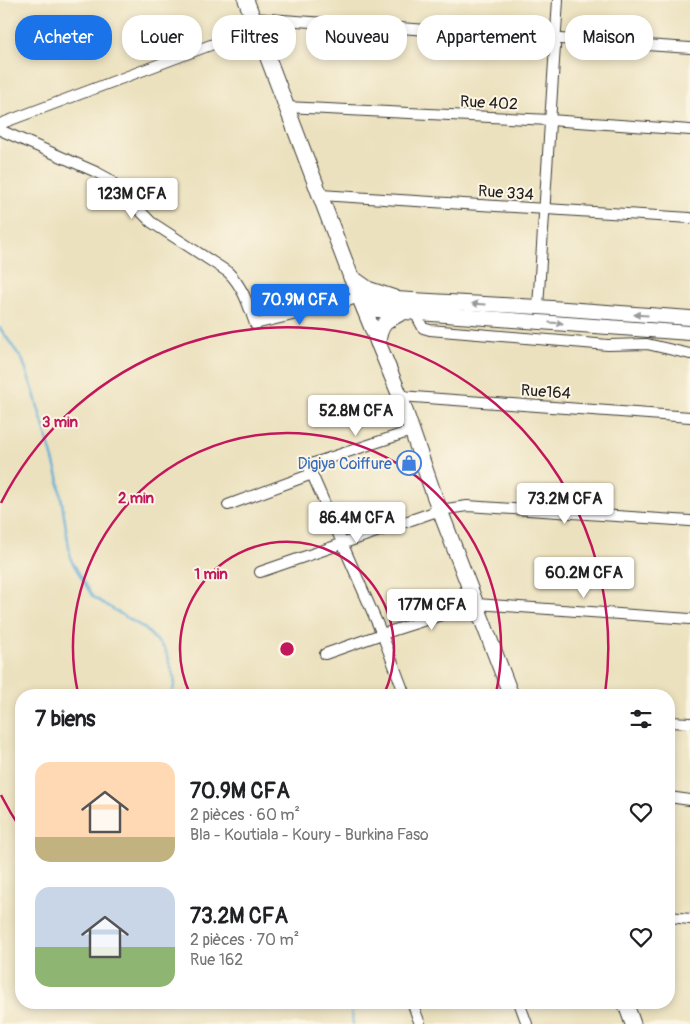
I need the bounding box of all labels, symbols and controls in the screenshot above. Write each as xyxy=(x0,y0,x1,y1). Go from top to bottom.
chip: Acheter xyxy=(15,15,112,60)
chip: Louer xyxy=(122,15,202,60)
chip: Filtres xyxy=(212,15,296,60)
chip: Nouveau xyxy=(306,15,407,60)
chip: Appartement xyxy=(417,15,555,60)
chip: Maison xyxy=(565,15,653,60)
street label: Rue 402 xyxy=(460,91,518,115)
pin: 123M CFA xyxy=(80,178,184,220)
street label: Rue 334 xyxy=(477,181,534,205)
text: 123M CFA xyxy=(98,184,166,204)
pin: 70.9M CFA xyxy=(243,284,357,326)
text: 70.9M CFA xyxy=(262,290,338,310)
one-way arrow xyxy=(471,299,487,307)
one-way arrow xyxy=(633,310,649,318)
one-way arrow xyxy=(549,319,565,327)
street label: Rue164 xyxy=(520,380,572,404)
pin: 52.8M CFA xyxy=(299,394,413,437)
text: 52.8M CFA xyxy=(319,401,393,421)
text: 3 min xyxy=(42,413,78,432)
shop icon: Digiya Coiffure xyxy=(396,450,422,476)
place label: Digiya Coiffure xyxy=(297,454,392,474)
pin: 73.2M CFA xyxy=(508,482,622,525)
text: 2 min xyxy=(118,489,154,508)
text: 73.2M CFA xyxy=(528,489,602,509)
pin: 86.4M CFA xyxy=(300,502,414,544)
text: 86.4M CFA xyxy=(319,508,395,528)
pin: 60.2M CFA xyxy=(527,556,641,599)
text: 60.2M CFA xyxy=(545,563,623,583)
text: 1 min xyxy=(194,565,228,584)
pin: 177M CFA xyxy=(380,588,484,631)
text: 177M CFA xyxy=(398,595,466,615)
centre of rings xyxy=(278,640,296,658)
icon: filters xyxy=(627,705,655,733)
text: 7 biens xyxy=(35,706,96,733)
text: 70.9M CFA xyxy=(190,778,290,805)
icon: home xyxy=(75,782,135,842)
icon: heart xyxy=(627,798,655,826)
text: 2 pièces · 60 m² xyxy=(190,805,300,825)
text: Bla - Koutiala - Koury - Burkina Faso xyxy=(190,825,429,845)
text: 73.2M CFA xyxy=(190,903,288,930)
icon: home xyxy=(75,907,135,967)
icon: heart xyxy=(627,923,655,951)
text: 2 pièces · 70 m² xyxy=(190,930,299,950)
text: Rue 162 xyxy=(190,950,243,970)

